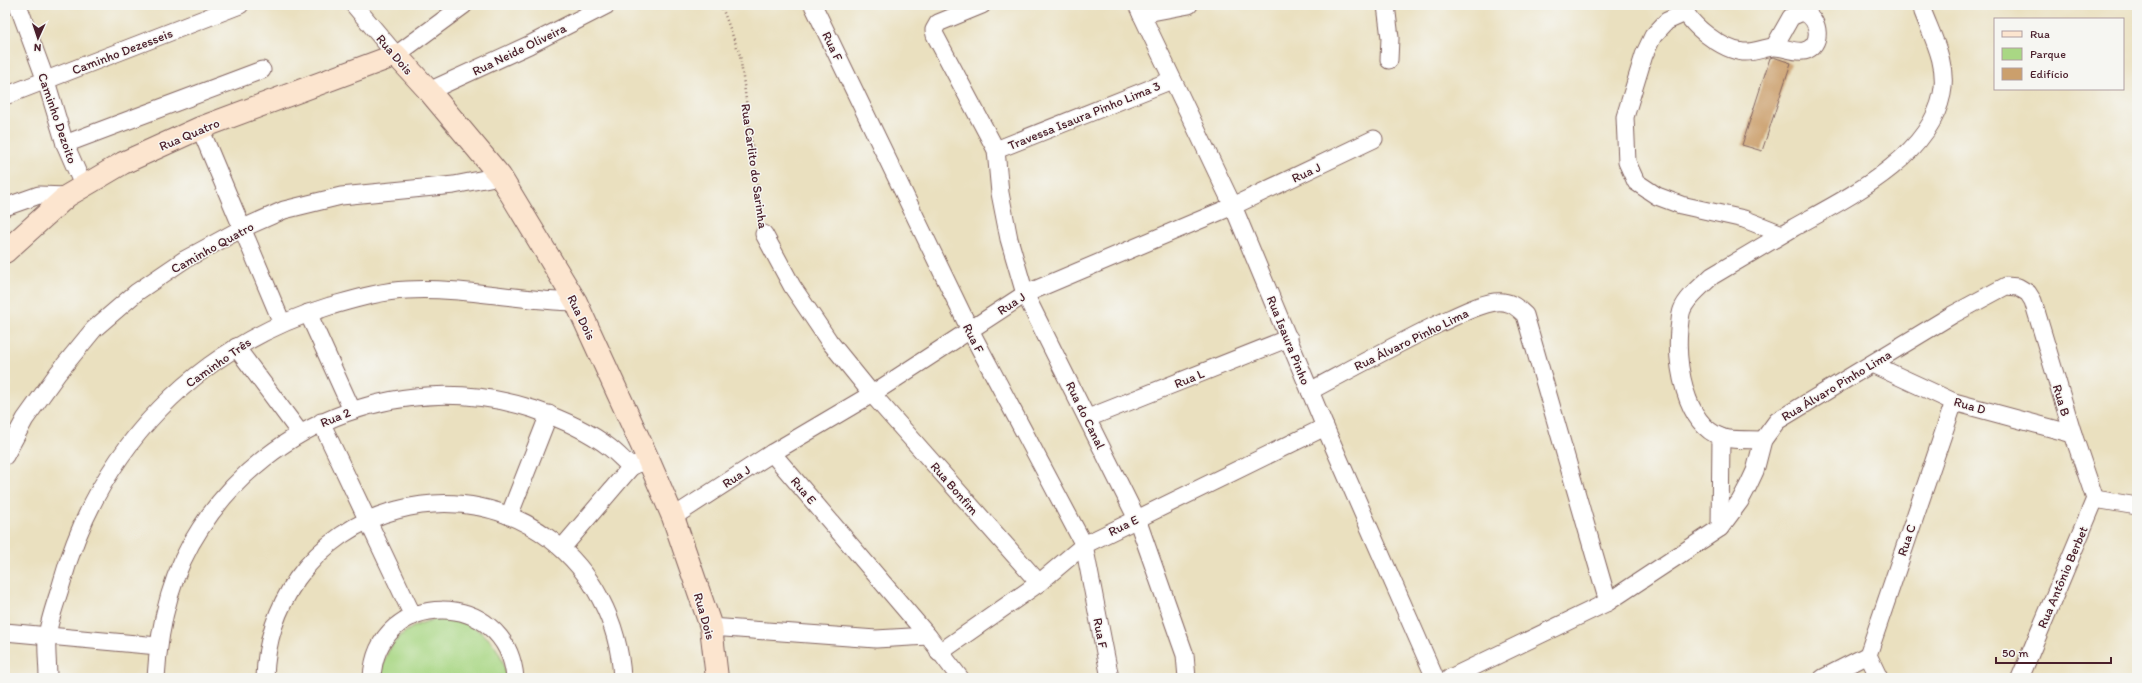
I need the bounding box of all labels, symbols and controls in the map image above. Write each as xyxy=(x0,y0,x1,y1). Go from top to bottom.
north arrow xyxy=(18,18,58,58)
legend xyxy=(1994,18,2124,90)
street label: Rua Neide Oliveira xyxy=(470,20,569,79)
street label: Caminho Dezesseis xyxy=(70,25,175,78)
text: Rua xyxy=(2030,27,2050,41)
street label: Rua F xyxy=(819,29,846,64)
street label: Rua Dois xyxy=(373,31,416,78)
text: N xyxy=(33,41,42,54)
text: Parque xyxy=(2030,47,2066,61)
text: Edifício xyxy=(2030,67,2069,81)
street label: Caminho Dezoito xyxy=(35,71,80,166)
street label: Travessa Isaura Pinho Lima 3 xyxy=(1006,78,1163,153)
street label: Rua Carlito do Sarinha xyxy=(738,103,771,230)
street label: Rua Quatro xyxy=(157,115,222,154)
street label: Rua J xyxy=(1289,159,1323,186)
street label: Caminho Quatro xyxy=(168,218,257,276)
street label: Rua J xyxy=(994,289,1028,318)
street label: Rua Dois xyxy=(564,292,599,342)
street label: Rua Isaura Pinho xyxy=(1264,293,1313,387)
street label: Rua Álvaro Pinho Lima xyxy=(1352,305,1471,374)
street label: Rua F xyxy=(960,321,987,356)
street label: Caminho Três xyxy=(183,334,254,390)
street label: Rua Álvaro Pinho Lima xyxy=(1779,346,1894,424)
street label: Rua L xyxy=(1172,366,1207,391)
street label: Rua do Canal xyxy=(1063,379,1108,452)
street label: Rua B xyxy=(2050,382,2073,418)
street label: Rua D xyxy=(1952,394,1988,417)
street label: Rua 2 xyxy=(318,405,353,430)
street label: Rua Bonfim xyxy=(928,459,982,518)
street label: Rua J xyxy=(719,462,753,491)
street label: Rua E xyxy=(788,473,820,507)
street label: Rua E xyxy=(1106,512,1141,539)
street label: Rua C xyxy=(1894,522,1919,558)
street label: Rua Antônio Berbet xyxy=(2034,524,2091,631)
street label: Rua Dois xyxy=(691,591,718,642)
street label: Rua F xyxy=(1090,616,1111,650)
scale bar xyxy=(1996,639,2111,665)
text: 50 m xyxy=(2002,646,2028,660)

